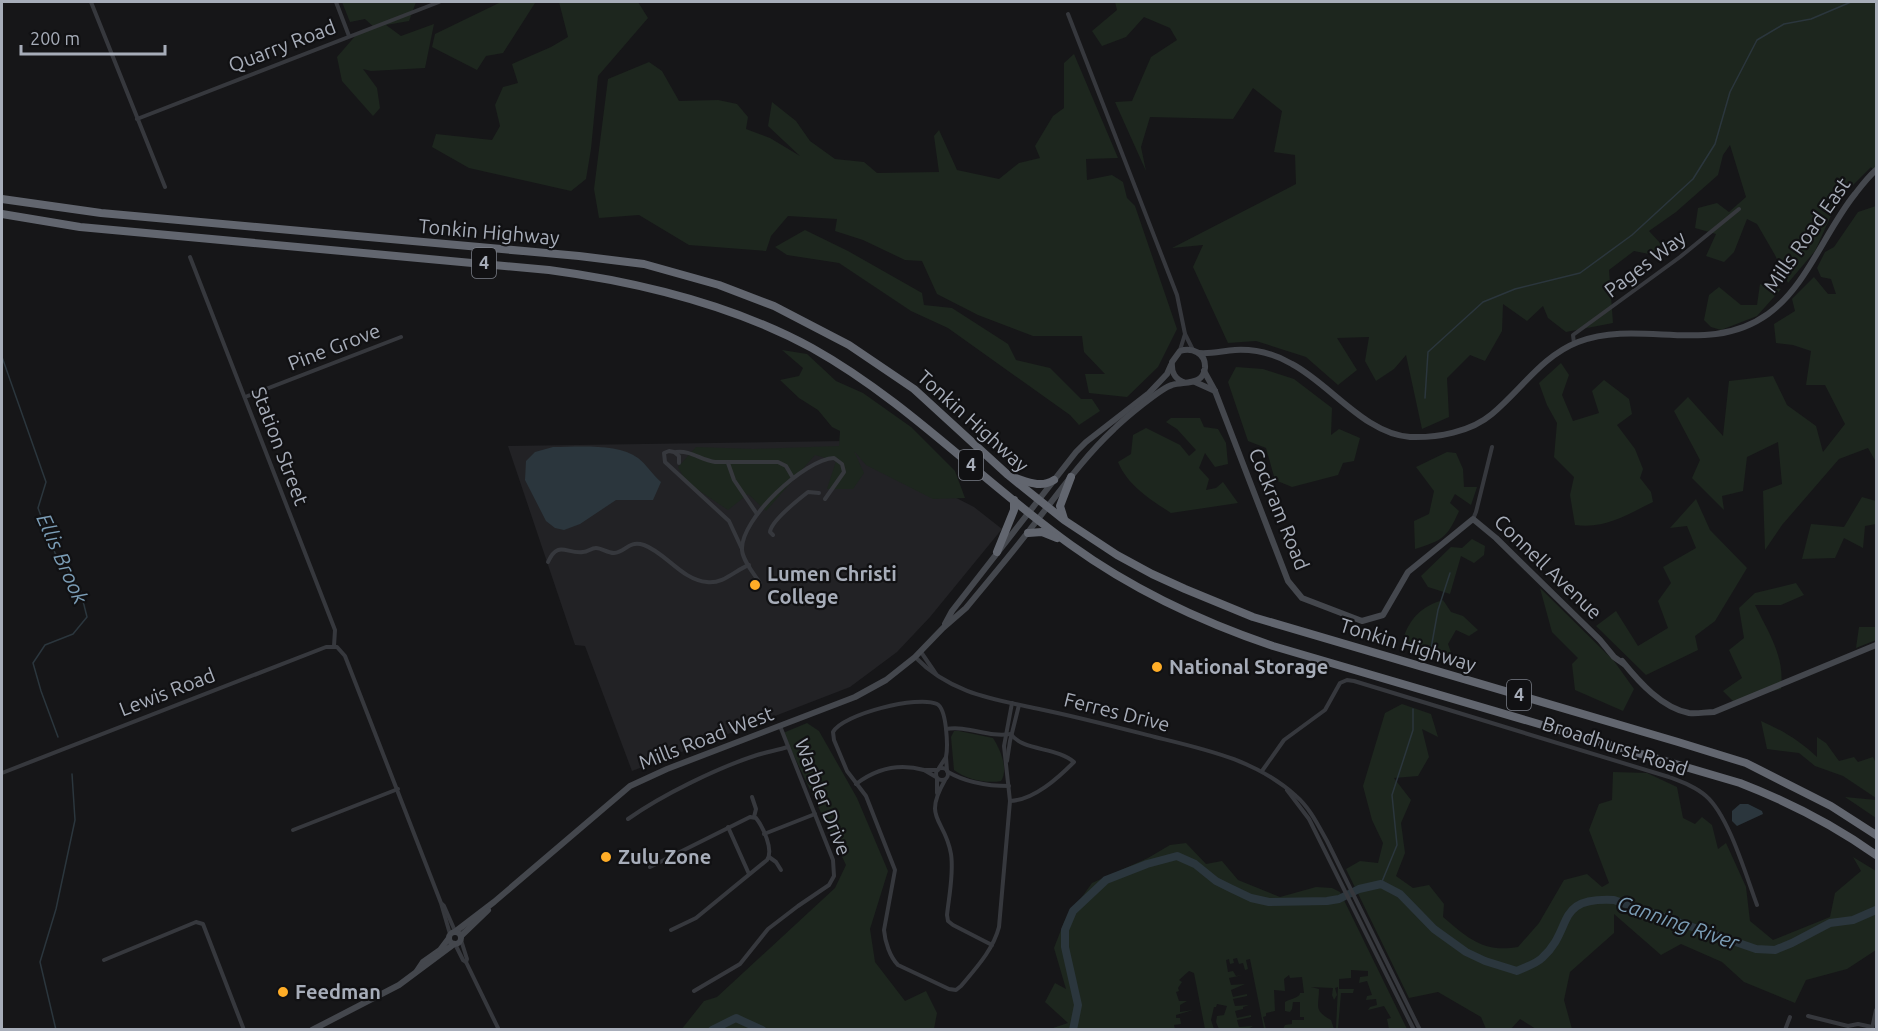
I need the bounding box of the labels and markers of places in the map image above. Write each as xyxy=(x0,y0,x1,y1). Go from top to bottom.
place label: Lumen Christi College xyxy=(767,562,897,608)
marker: Lumen Christi College xyxy=(748,578,762,592)
place label: National Storage xyxy=(1169,655,1328,678)
marker: National Storage xyxy=(1150,660,1164,674)
place label: Zulu Zone xyxy=(618,845,711,868)
marker: Zulu Zone xyxy=(599,850,613,864)
place label: Feedman xyxy=(295,980,381,1003)
marker: Feedman xyxy=(276,985,290,999)

